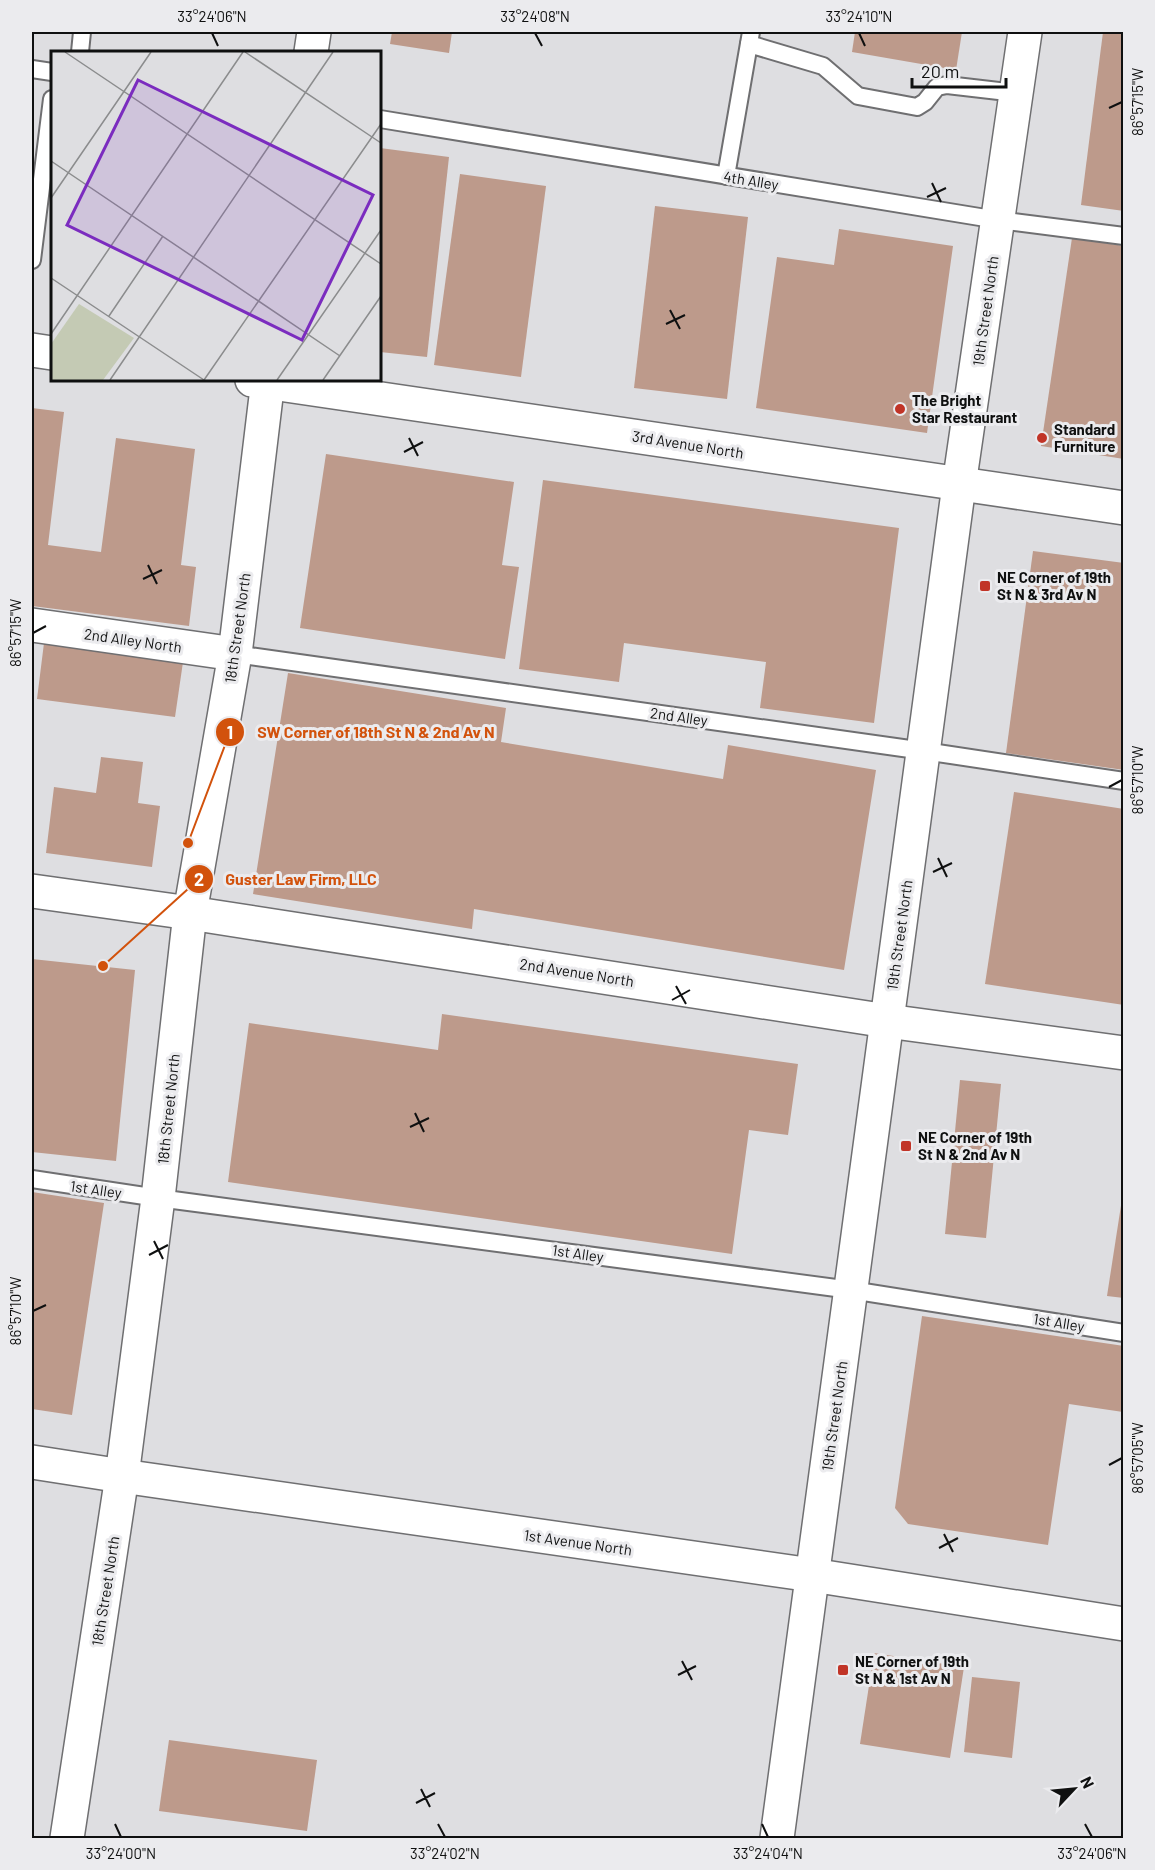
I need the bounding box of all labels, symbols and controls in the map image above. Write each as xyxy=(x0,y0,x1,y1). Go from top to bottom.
text: 33°24'06"N xyxy=(177,7,247,25)
text: 33°24'08"N xyxy=(500,7,570,25)
text: 33°24'10"N xyxy=(825,7,893,25)
inset map xyxy=(51,51,381,381)
scale bar xyxy=(912,51,1006,89)
text: 20 m xyxy=(921,60,959,82)
text: 86°57'15"W xyxy=(1128,68,1146,136)
street label: 4th Alley xyxy=(722,167,780,193)
street label: 19th Street North xyxy=(968,255,1002,367)
place label: The Bright Star Restaurant xyxy=(912,391,1018,426)
marker: The Bright Star Restaurant xyxy=(893,402,907,416)
place label: Standard Furniture xyxy=(1054,420,1115,455)
street label: 3rd Avenue North xyxy=(631,426,745,462)
marker: Standard Furniture xyxy=(1035,431,1049,445)
place label: NE Corner of 19th St N & 3rd Av N xyxy=(997,568,1111,603)
street label: 18th Street North xyxy=(220,572,254,684)
marker: NE Corner of 19th St N & 3rd Av N xyxy=(978,579,992,593)
text: 86°57'15"W xyxy=(6,599,24,667)
street label: 2nd Alley North xyxy=(83,624,183,656)
street label: 2nd Alley xyxy=(649,703,709,729)
callout: SW Corner of 18th St N & 2nd Av N xyxy=(215,715,507,749)
text: 1 xyxy=(227,721,233,743)
text: SW Corner of 18th St N & 2nd Av N xyxy=(257,722,495,741)
text: 86°57'10"W xyxy=(1128,746,1146,814)
callout: Guster Law Firm, LLC xyxy=(184,862,389,896)
text: 2 xyxy=(194,868,204,890)
text: Guster Law Firm, LLC xyxy=(225,869,377,888)
street label: 19th Street North xyxy=(882,879,916,991)
street label: 2nd Avenue North xyxy=(519,954,635,990)
street label: 18th Street North xyxy=(153,1053,183,1165)
place label: NE Corner of 19th St N & 2nd Av N xyxy=(918,1128,1032,1163)
marker: NE Corner of 19th St N & 2nd Av N xyxy=(899,1139,913,1153)
street label: 1st Alley xyxy=(69,1176,123,1202)
street label: 1st Alley xyxy=(551,1240,605,1266)
text: 86°57'10"W xyxy=(6,1277,24,1345)
street label: 1st Alley xyxy=(1032,1309,1086,1335)
street label: 19th Street North xyxy=(817,1360,851,1472)
text: 86°57'05"W xyxy=(1128,1422,1146,1494)
street label: 1st Avenue North xyxy=(523,1525,633,1559)
street label: 18th Street North xyxy=(87,1535,123,1647)
place label: NE Corner of 19th St N & 1st Av N xyxy=(855,1652,969,1687)
marker: NE Corner of 19th St N & 1st Av N xyxy=(836,1663,850,1677)
north arrow xyxy=(1044,1759,1104,1819)
text: N xyxy=(1077,1773,1099,1791)
text: 33°24'00"N xyxy=(86,1844,156,1862)
text: 33°24'02"N xyxy=(410,1844,480,1862)
text: 33°24'04"N xyxy=(733,1844,803,1862)
text: 33°24'06"N xyxy=(1057,1844,1127,1862)

